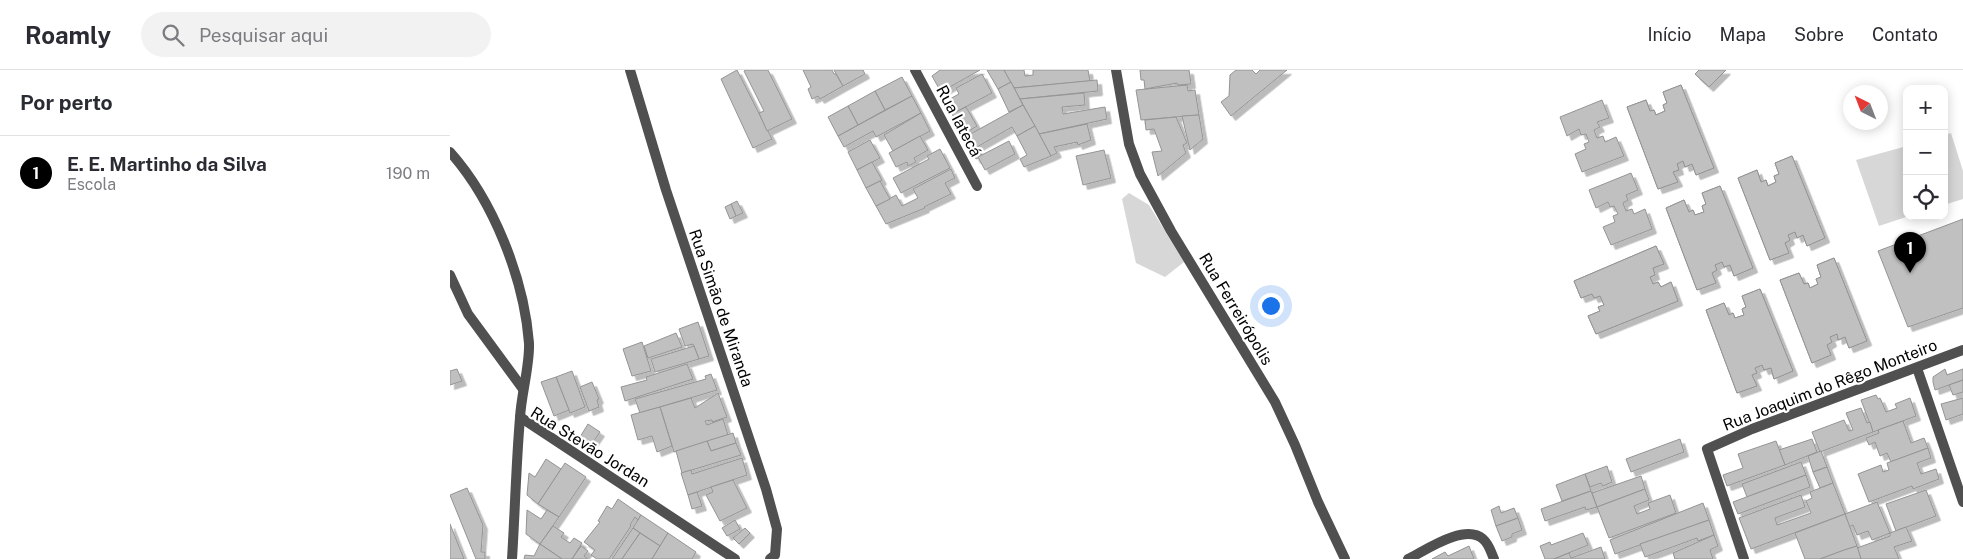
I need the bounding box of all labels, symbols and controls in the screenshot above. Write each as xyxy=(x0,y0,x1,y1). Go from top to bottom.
search box xyxy=(141,12,491,57)
text: Roamly xyxy=(25,21,111,49)
icon: search xyxy=(159,21,187,49)
text: Pesquisar aqui xyxy=(199,24,328,46)
text: Início xyxy=(1647,24,1692,45)
text: Mapa xyxy=(1720,24,1766,45)
text: Sobre xyxy=(1794,24,1844,45)
text: Contato xyxy=(1872,24,1938,45)
street label: Rua Iatecá xyxy=(932,82,986,160)
north arrow xyxy=(1843,85,1888,130)
map controls xyxy=(1903,85,1948,220)
button: + xyxy=(1903,85,1948,130)
text: Por perto xyxy=(20,90,113,115)
button: − xyxy=(1903,130,1948,175)
text: E. E. Martinho da Silva xyxy=(67,153,267,175)
text: 1 xyxy=(33,164,39,183)
text: 190 m xyxy=(386,164,430,183)
text: Escola xyxy=(67,175,116,194)
button: locate xyxy=(1903,175,1948,220)
street label: Rua Simão de Miranda xyxy=(685,227,757,389)
pin: 1 xyxy=(1894,232,1926,273)
street label: Rua Ferreirópolis xyxy=(1195,250,1277,368)
your location xyxy=(1258,293,1284,319)
street label: Rua Joaquim do Rêgo Monteiro xyxy=(1720,335,1940,435)
street label: Rua Stevão Jordan xyxy=(527,403,653,491)

